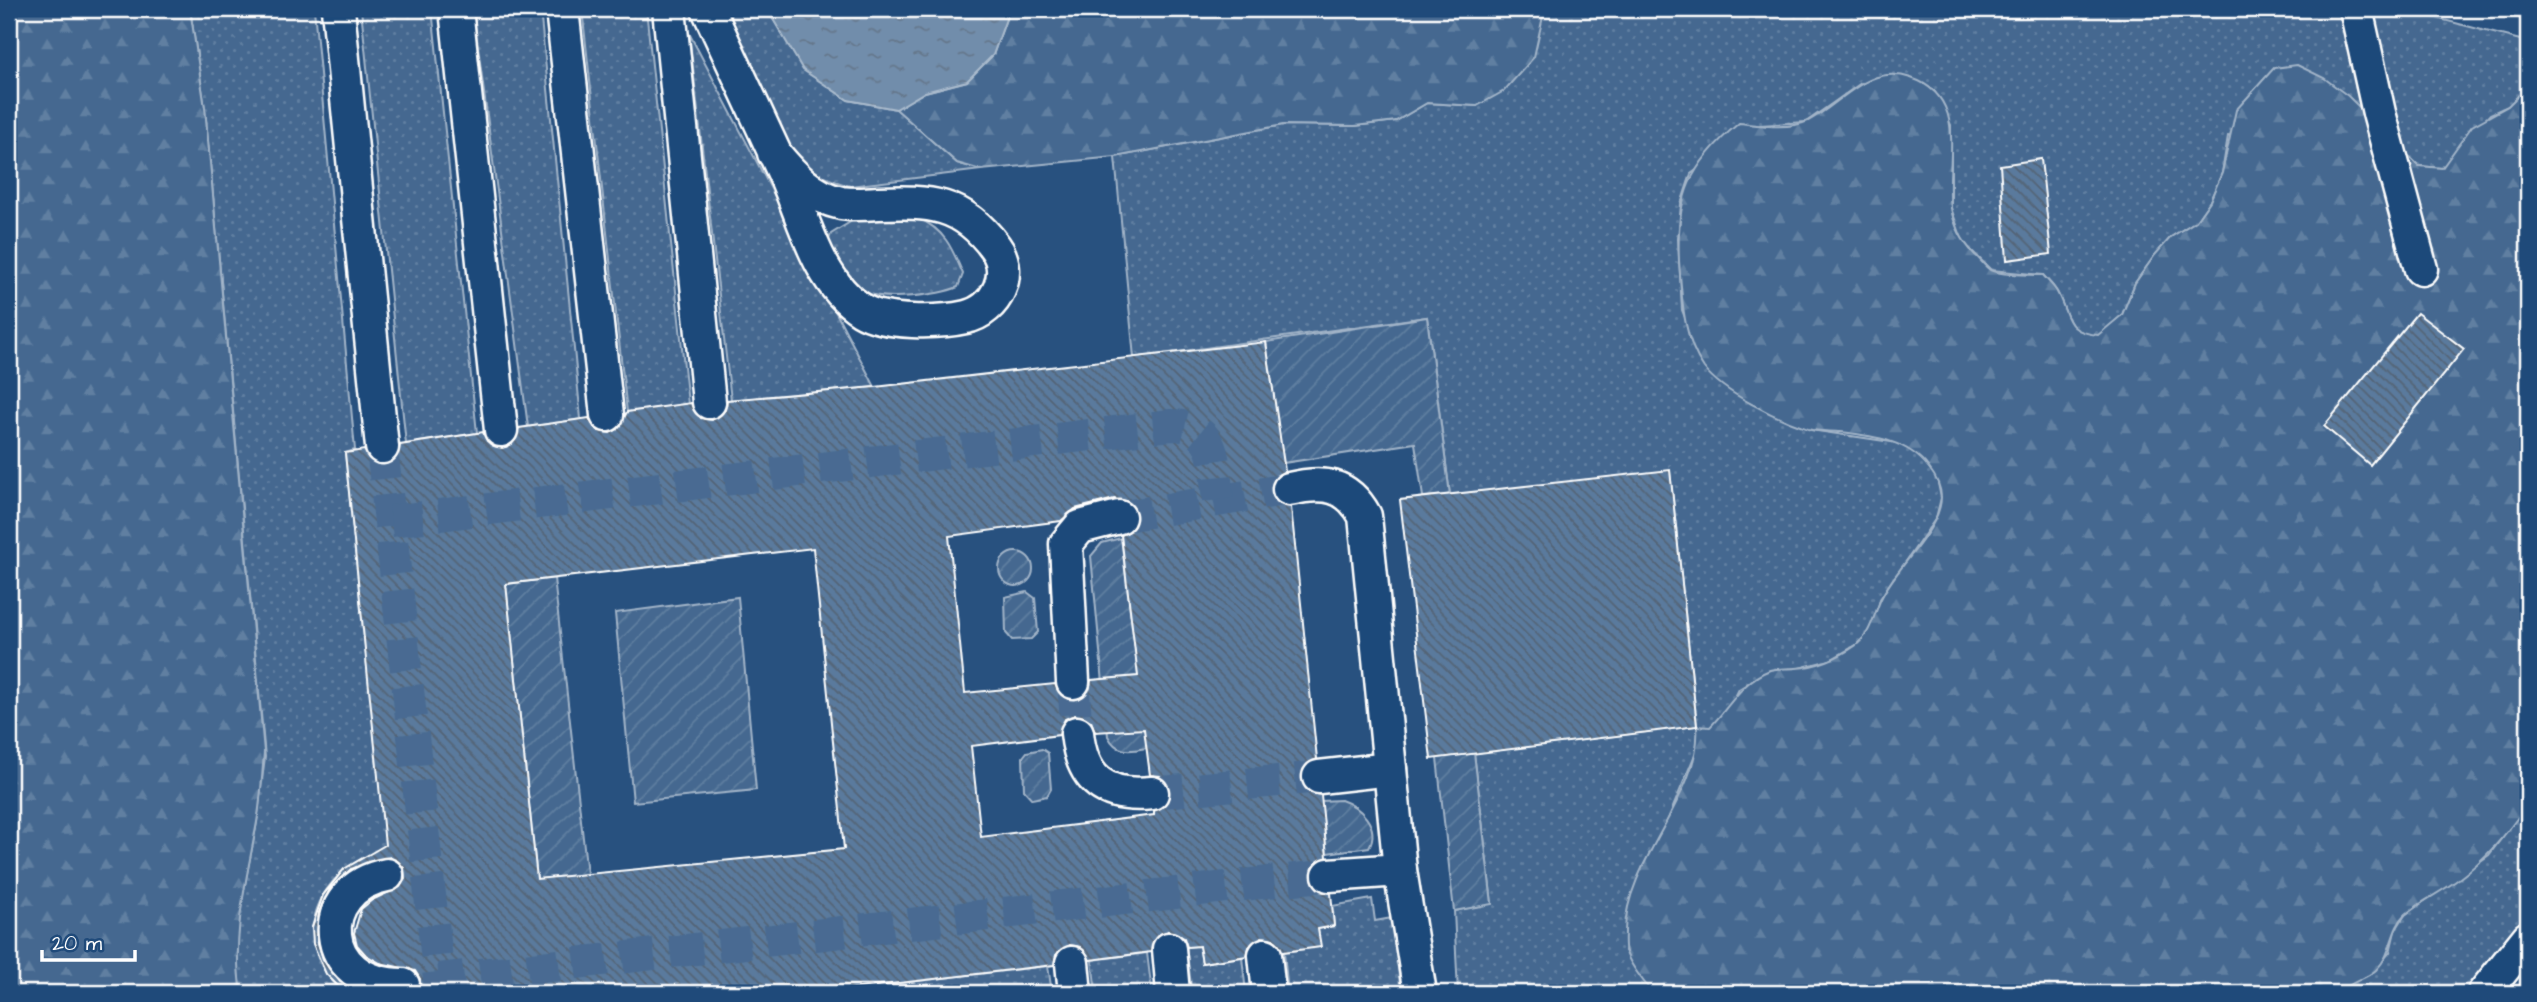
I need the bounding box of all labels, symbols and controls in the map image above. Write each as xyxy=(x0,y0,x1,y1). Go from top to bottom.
scale bar xyxy=(42,918,135,962)
text: 20 m xyxy=(52,929,103,958)

